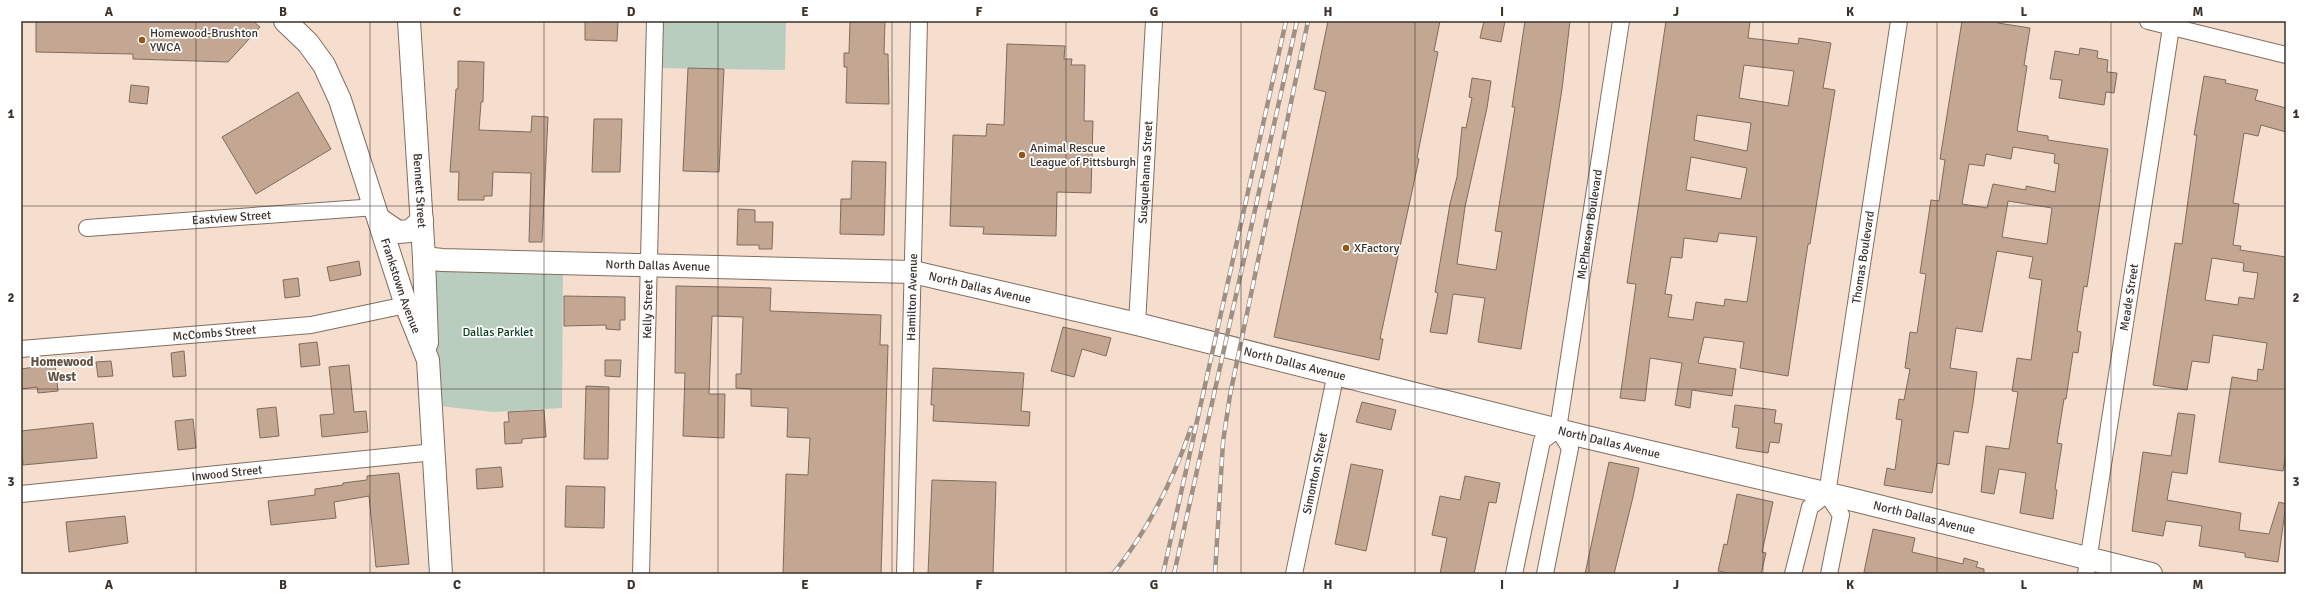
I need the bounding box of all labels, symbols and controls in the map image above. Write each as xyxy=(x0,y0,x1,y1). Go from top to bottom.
text: A xyxy=(105,4,114,20)
text: B xyxy=(279,4,287,20)
text: C xyxy=(453,4,461,20)
text: D xyxy=(627,4,636,20)
text: E xyxy=(801,4,809,20)
text: F xyxy=(976,4,983,20)
text: G xyxy=(1150,4,1158,20)
text: H xyxy=(1324,4,1332,20)
text: I xyxy=(1500,4,1504,20)
text: J xyxy=(1673,4,1679,20)
text: K xyxy=(1846,4,1854,20)
text: L xyxy=(2021,4,2028,20)
text: M xyxy=(2193,4,2204,20)
place label: Homewood-Brushton YWCA xyxy=(150,26,258,55)
marker: Homewood-Brushton YWCA xyxy=(137,35,147,45)
text: 1 xyxy=(7,106,15,122)
text: 1 xyxy=(2292,106,2300,122)
street label: Susquehanna Street xyxy=(1136,120,1156,224)
place label: Animal Rescue League of Pittsburgh xyxy=(1030,141,1136,170)
marker: Animal Rescue League of Pittsburgh xyxy=(1017,150,1027,160)
street label: Bennett Street xyxy=(409,153,429,228)
street label: McPherson Boulevard xyxy=(1574,168,1606,281)
street label: Eastview Street xyxy=(191,208,272,228)
street label: Thomas Boulevard xyxy=(1849,210,1878,305)
street label: Frankstown Avenue xyxy=(377,236,424,336)
place label: XFactory xyxy=(1354,241,1400,256)
marker: XFactory xyxy=(1341,243,1351,253)
street label: Hamilton Avenue xyxy=(904,253,921,341)
street label: North Dallas Avenue xyxy=(605,257,710,275)
street label: Meade Street xyxy=(2117,263,2142,332)
street label: North Dallas Avenue xyxy=(927,269,1033,307)
street label: Kelly Street xyxy=(640,279,656,339)
text: 2 xyxy=(7,290,15,306)
text: 2 xyxy=(2292,290,2300,306)
street label: McCombs Street xyxy=(172,323,257,344)
park label: Dallas Parklet xyxy=(462,325,534,340)
street label: North Dallas Avenue xyxy=(1242,344,1347,384)
district label: Homewood West xyxy=(31,354,93,385)
street label: North Dallas Avenue xyxy=(1556,423,1662,462)
street label: Simonton Street xyxy=(1300,431,1331,516)
street label: Inwood Street xyxy=(191,462,263,485)
text: 3 xyxy=(7,474,15,490)
text: 3 xyxy=(2292,474,2300,490)
street label: North Dallas Avenue xyxy=(1872,498,1977,538)
text: A xyxy=(105,577,114,593)
text: B xyxy=(279,577,287,593)
text: C xyxy=(453,577,461,593)
text: D xyxy=(627,577,636,593)
text: E xyxy=(801,577,809,593)
text: F xyxy=(976,577,983,593)
text: G xyxy=(1150,577,1158,593)
text: H xyxy=(1324,577,1332,593)
text: I xyxy=(1500,577,1504,593)
text: J xyxy=(1673,577,1679,593)
text: K xyxy=(1846,577,1854,593)
text: L xyxy=(2021,577,2028,593)
text: M xyxy=(2193,577,2204,593)

